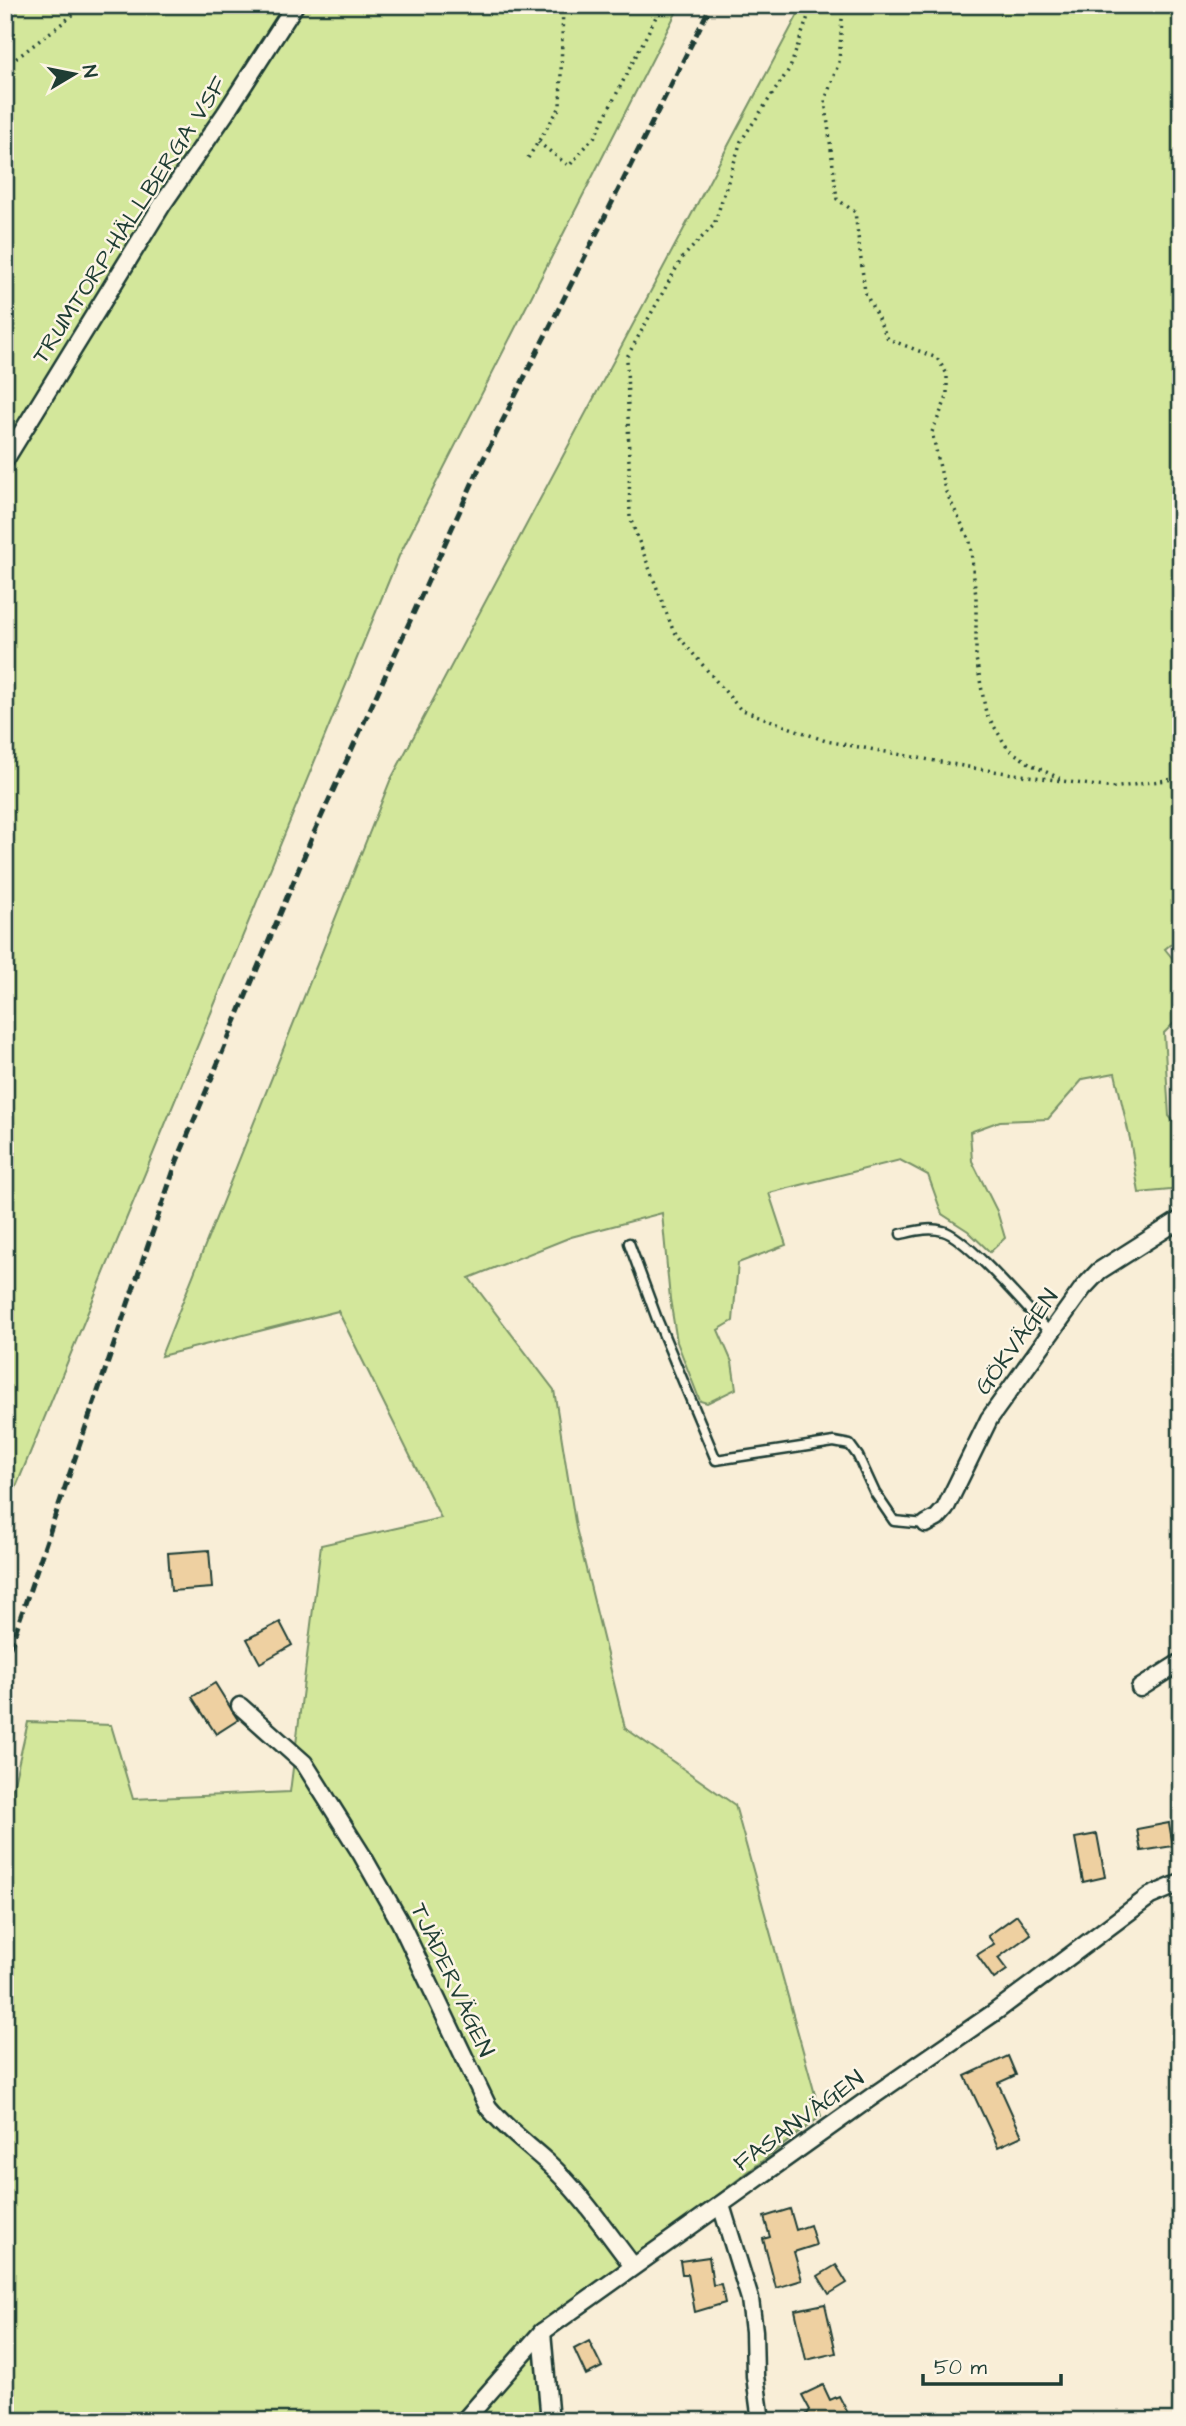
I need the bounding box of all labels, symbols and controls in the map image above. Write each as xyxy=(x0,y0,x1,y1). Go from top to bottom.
north arrow xyxy=(38,38,108,108)
text: N xyxy=(75,63,104,80)
street label: TRUMTORP-HÄLLBERGA VSF xyxy=(24,69,236,370)
street label: GÖKVÄGEN xyxy=(967,1282,1067,1402)
street label: TJÄDERVÄGEN xyxy=(401,1897,503,2063)
street label: FASANVÄGEN xyxy=(727,2062,871,2180)
scale bar xyxy=(923,2342,1062,2386)
text: 50 m xyxy=(934,2353,988,2382)

